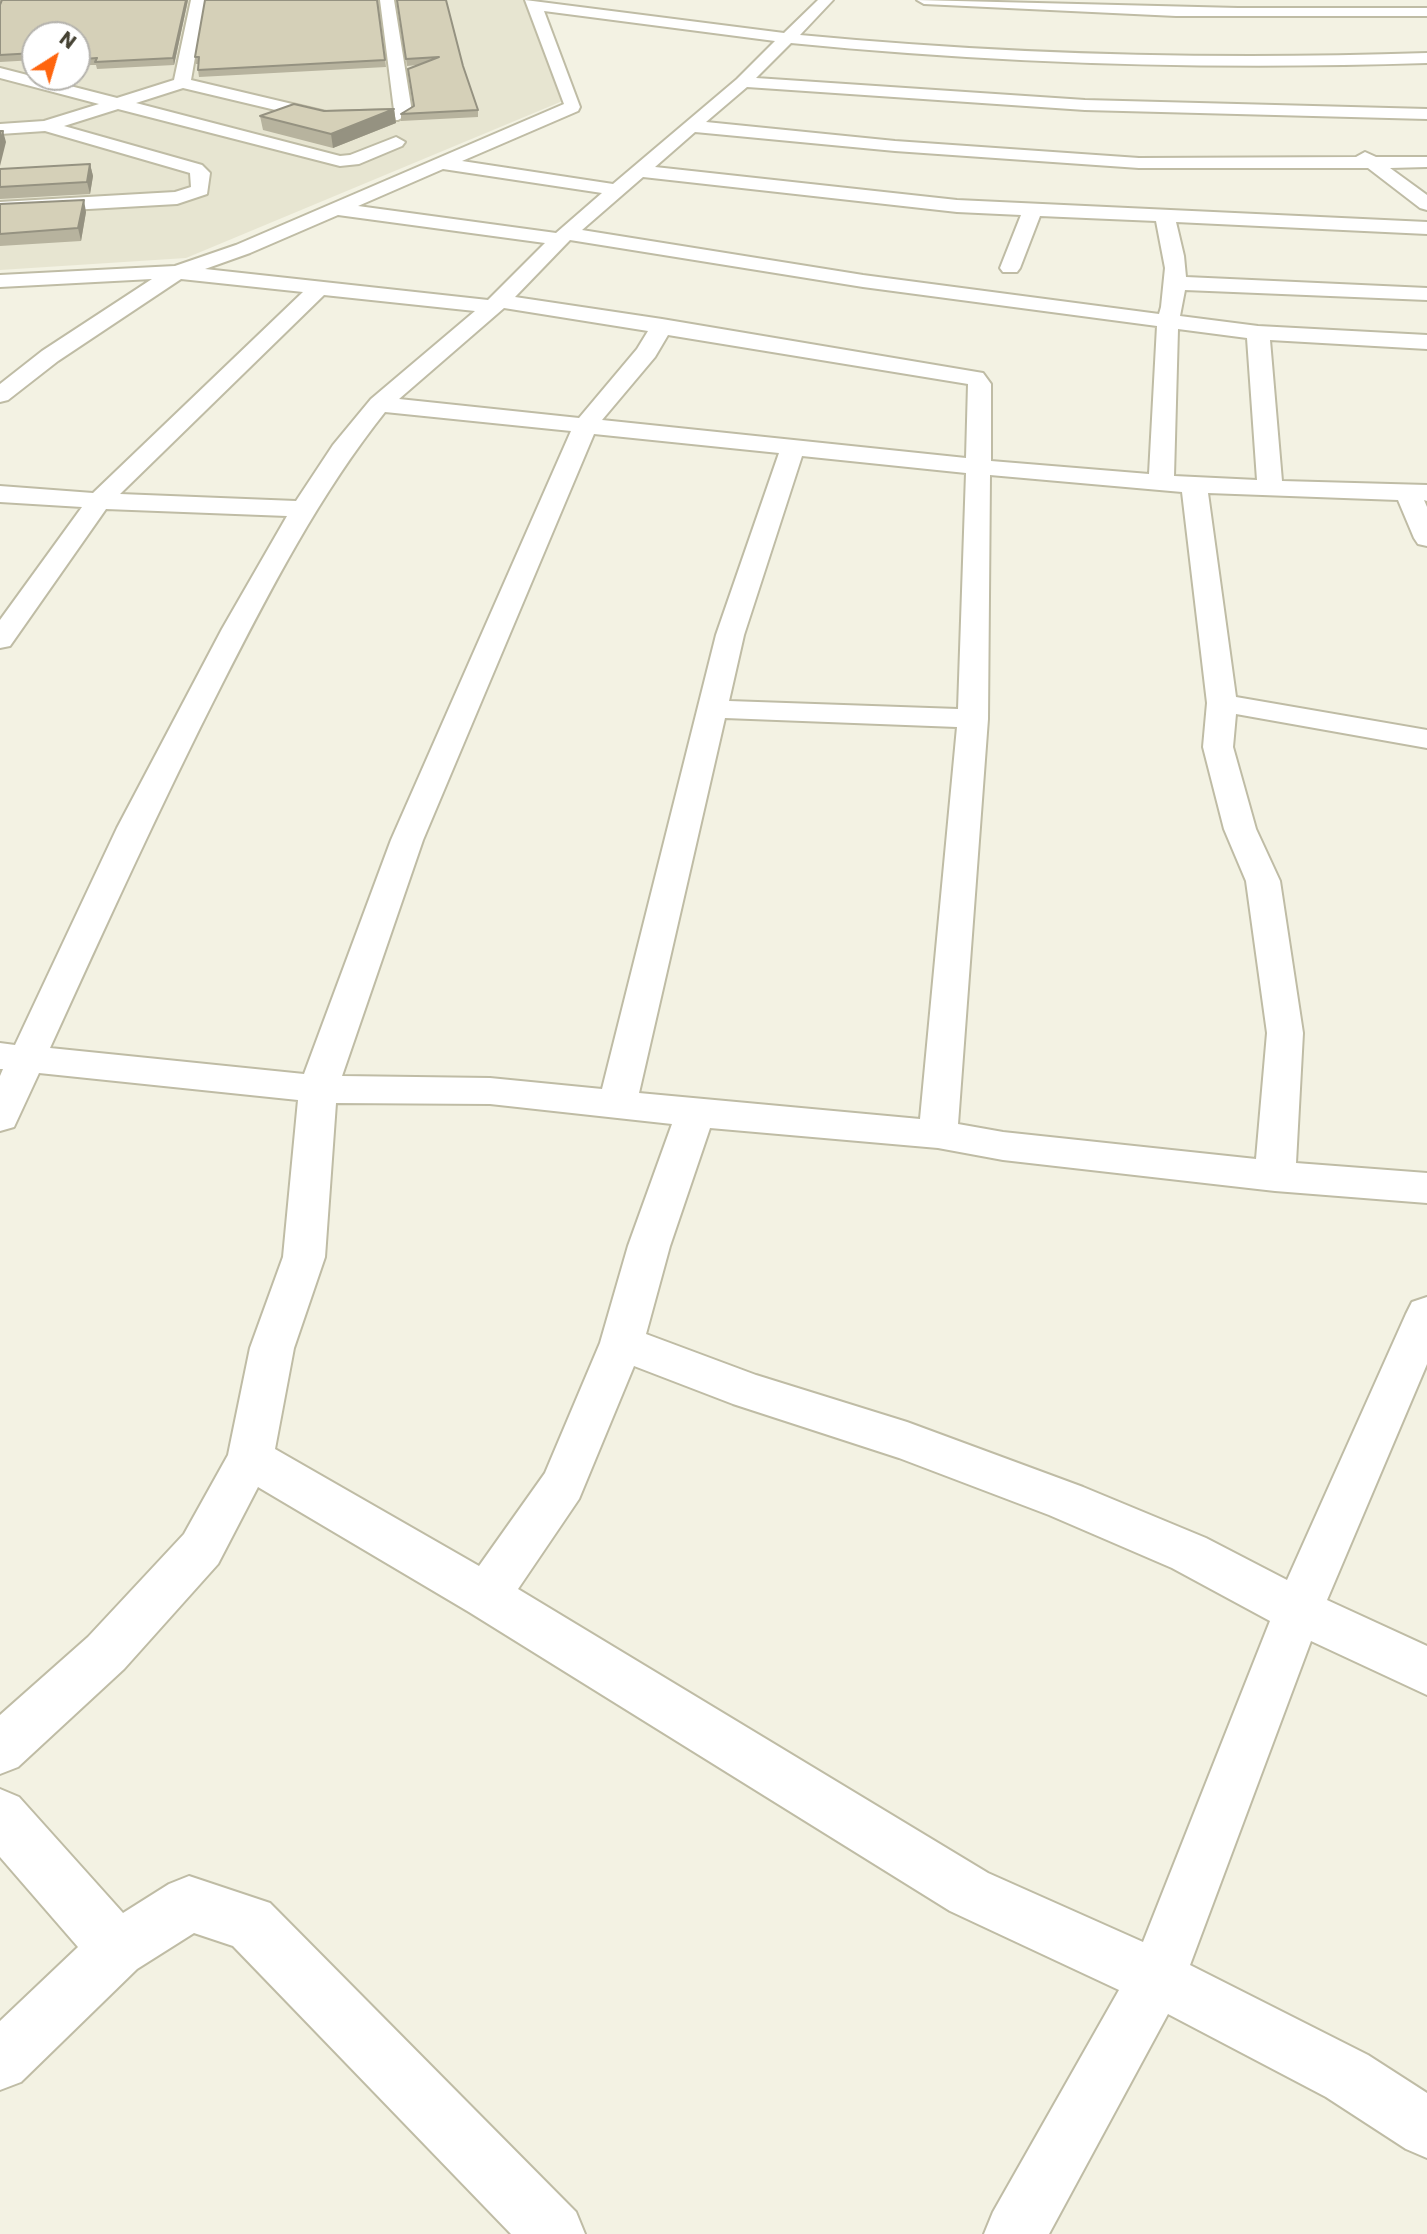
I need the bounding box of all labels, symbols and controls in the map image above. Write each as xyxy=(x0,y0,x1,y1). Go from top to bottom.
north arrow xyxy=(21,21,91,91)
text: N xyxy=(54,25,82,56)

